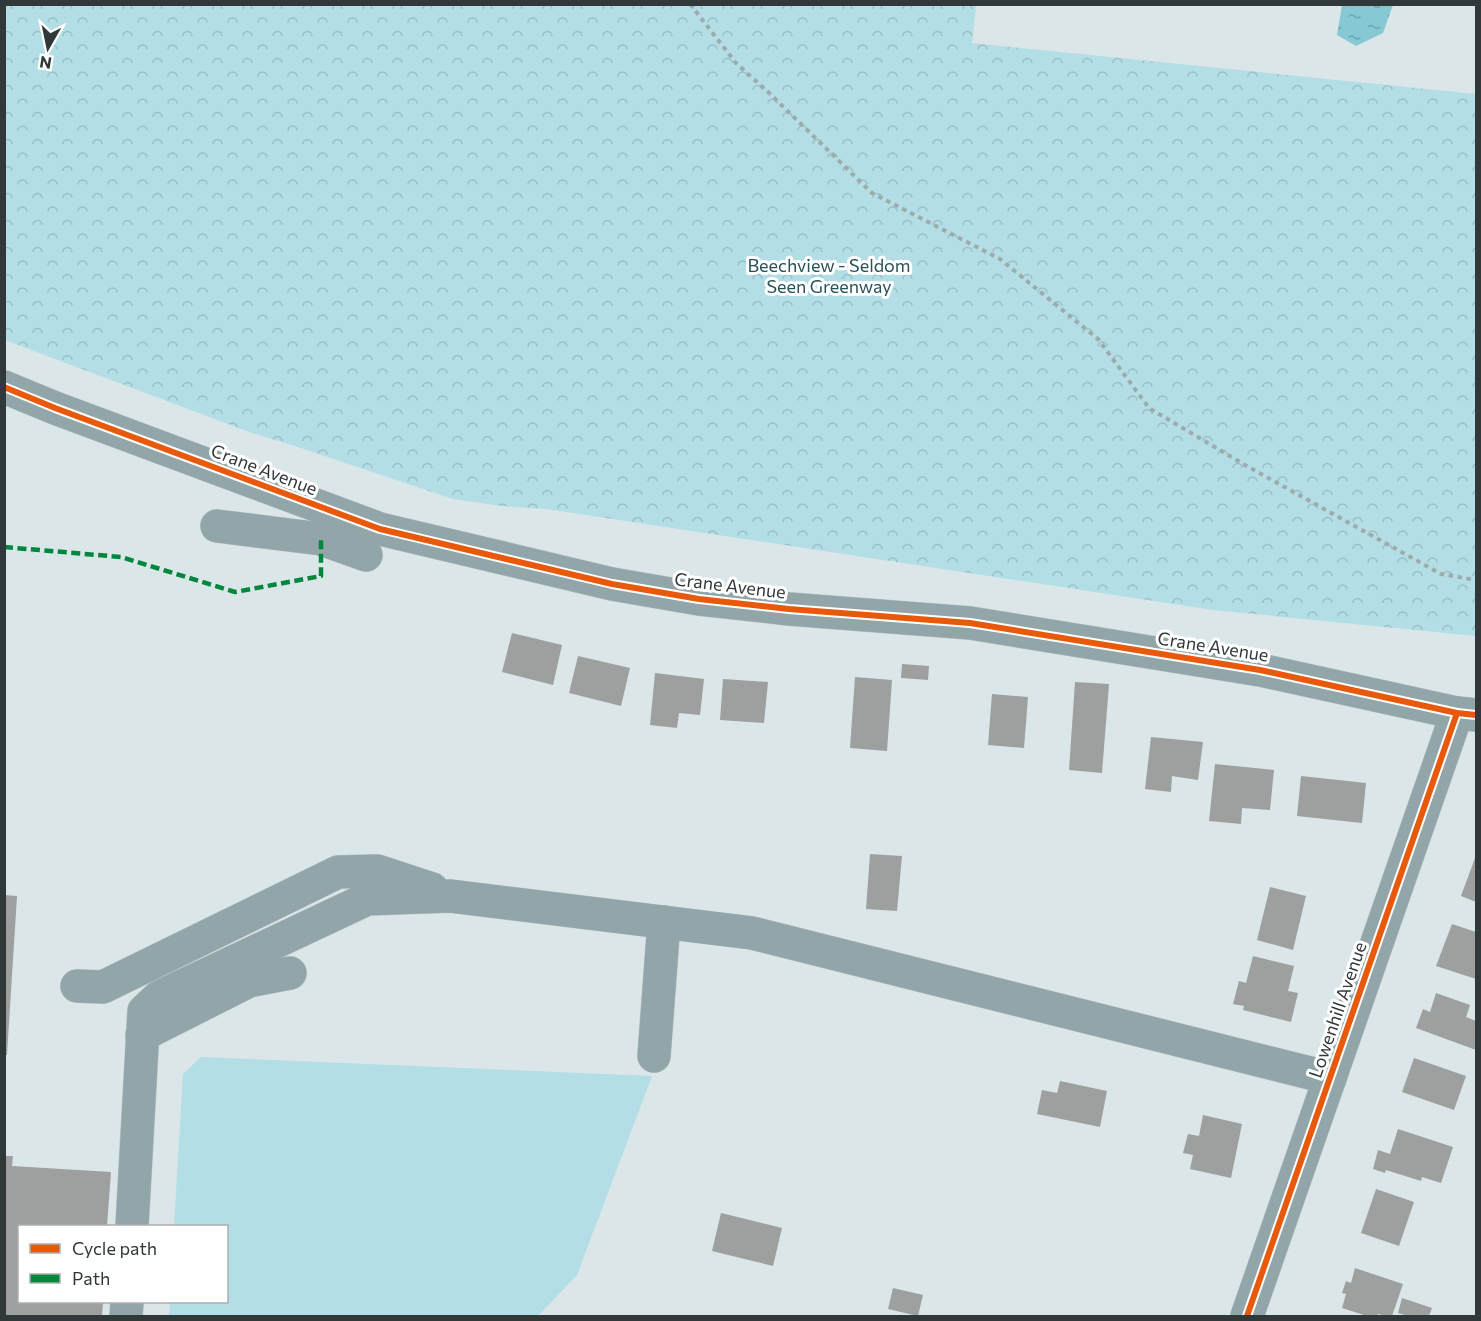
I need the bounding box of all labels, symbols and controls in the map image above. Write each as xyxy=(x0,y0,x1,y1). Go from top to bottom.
north arrow xyxy=(18,18,78,78)
text: N xyxy=(38,53,53,74)
park label: Beechview - Seldom Seen Greenway xyxy=(747,254,911,297)
street label: Crane Avenue xyxy=(208,439,321,499)
street label: Crane Avenue xyxy=(673,567,787,603)
street label: Crane Avenue xyxy=(1156,626,1270,666)
street label: Lowenhill Avenue xyxy=(1304,939,1371,1080)
legend xyxy=(18,1225,228,1303)
text: Cycle path xyxy=(72,1237,157,1259)
text: Path xyxy=(72,1267,110,1289)

